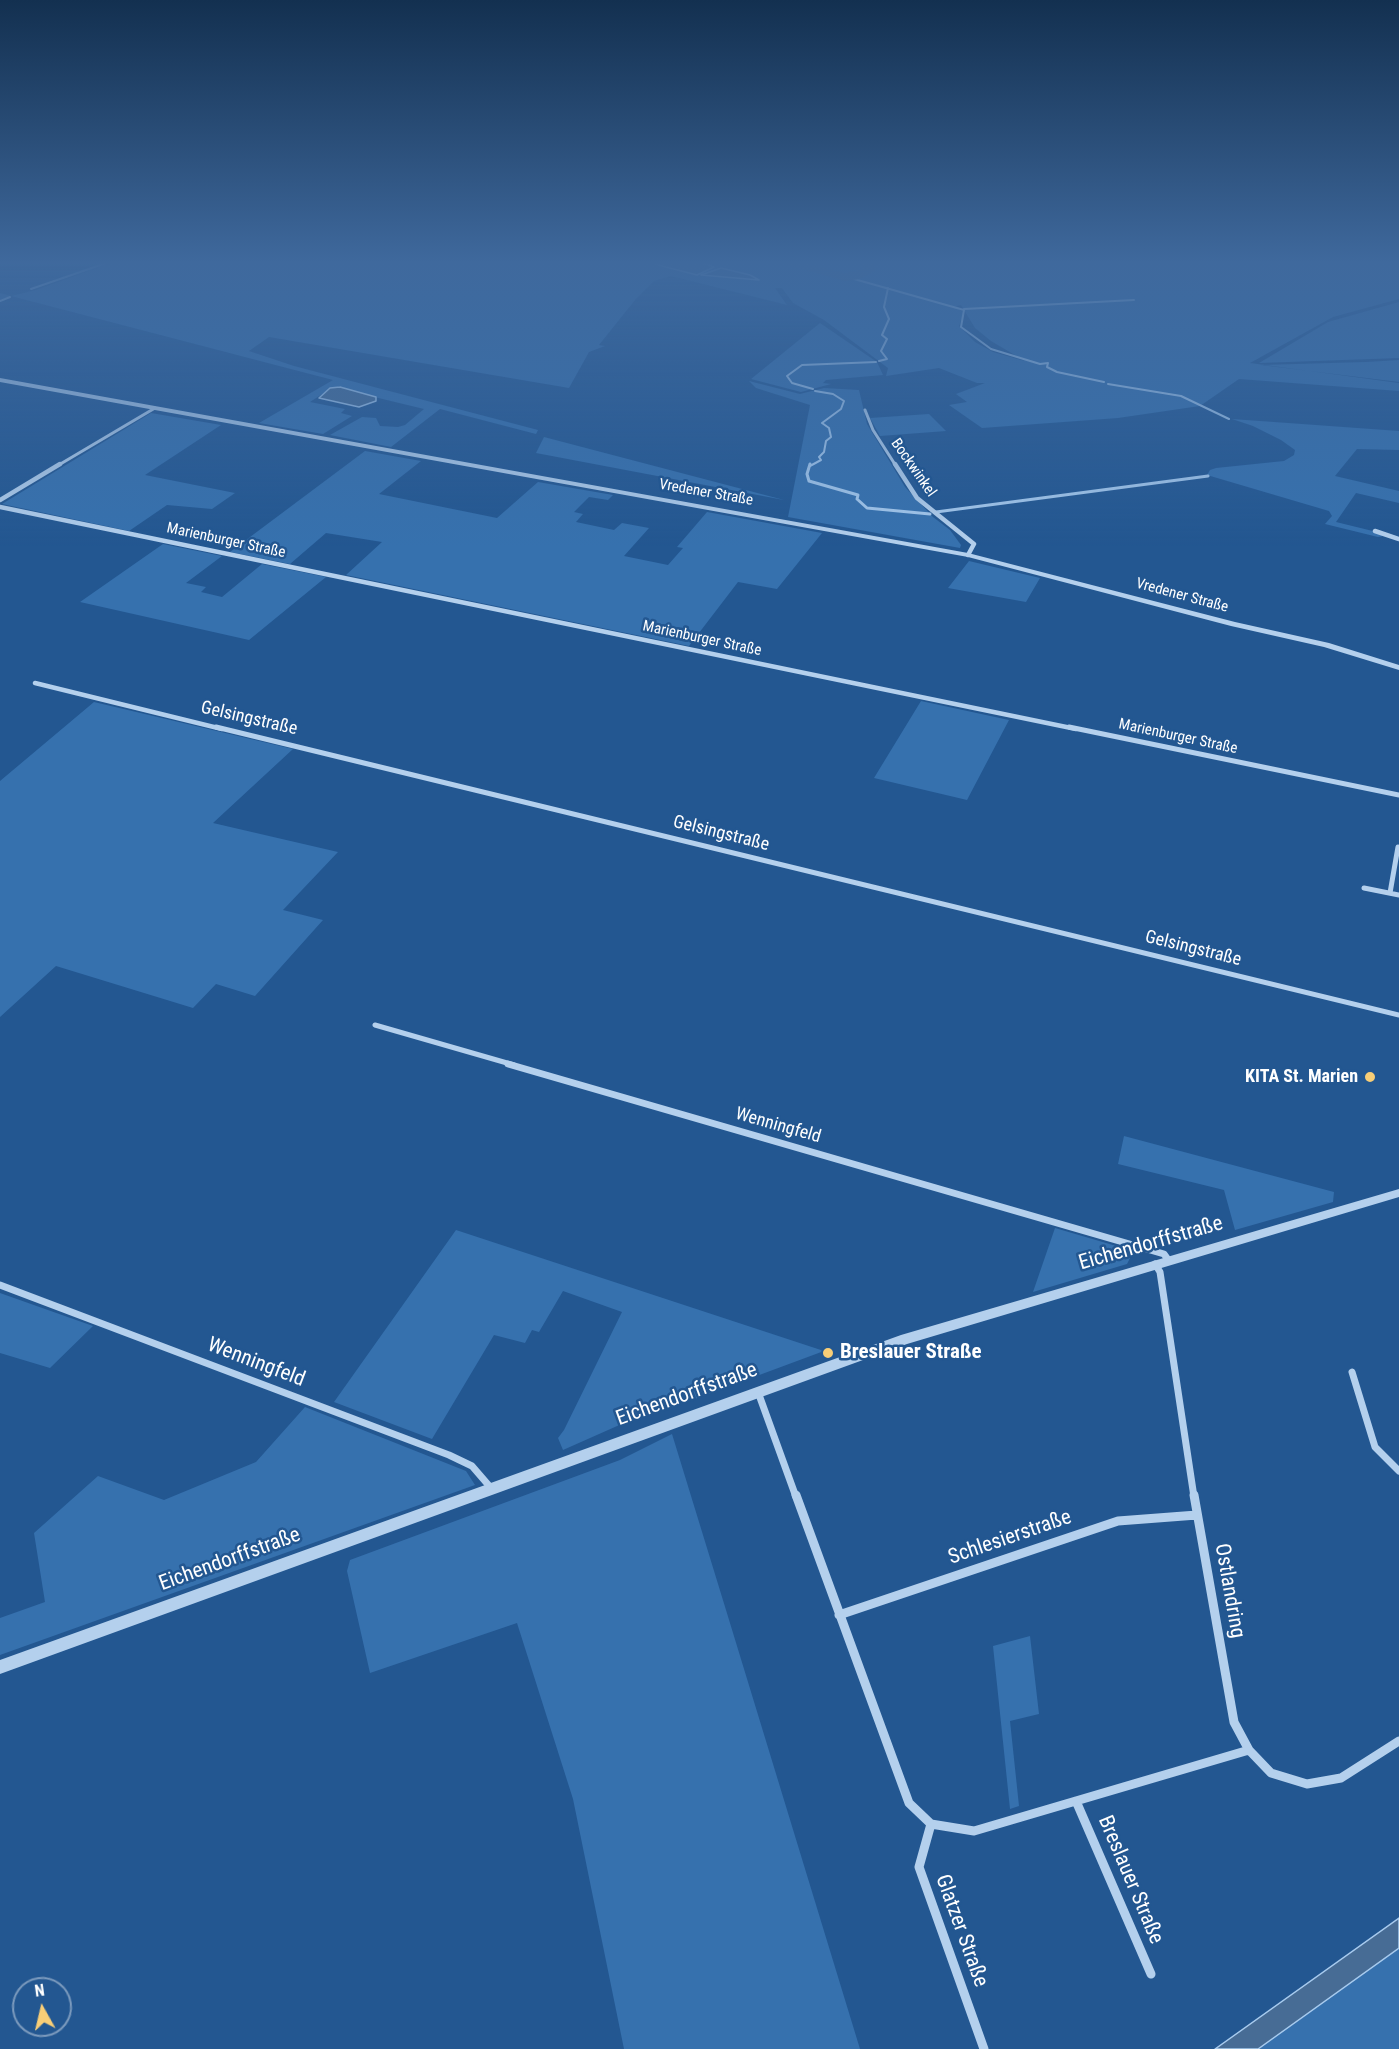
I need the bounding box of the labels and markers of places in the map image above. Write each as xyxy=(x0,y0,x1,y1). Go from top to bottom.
place label: KITA St. Marien xyxy=(1245,1066,1358,1088)
marker: KITA St. Marien xyxy=(1363,1070,1377,1084)
place label: Breslauer Straße xyxy=(840,1340,982,1366)
marker: Breslauer Straße xyxy=(821,1346,835,1360)

